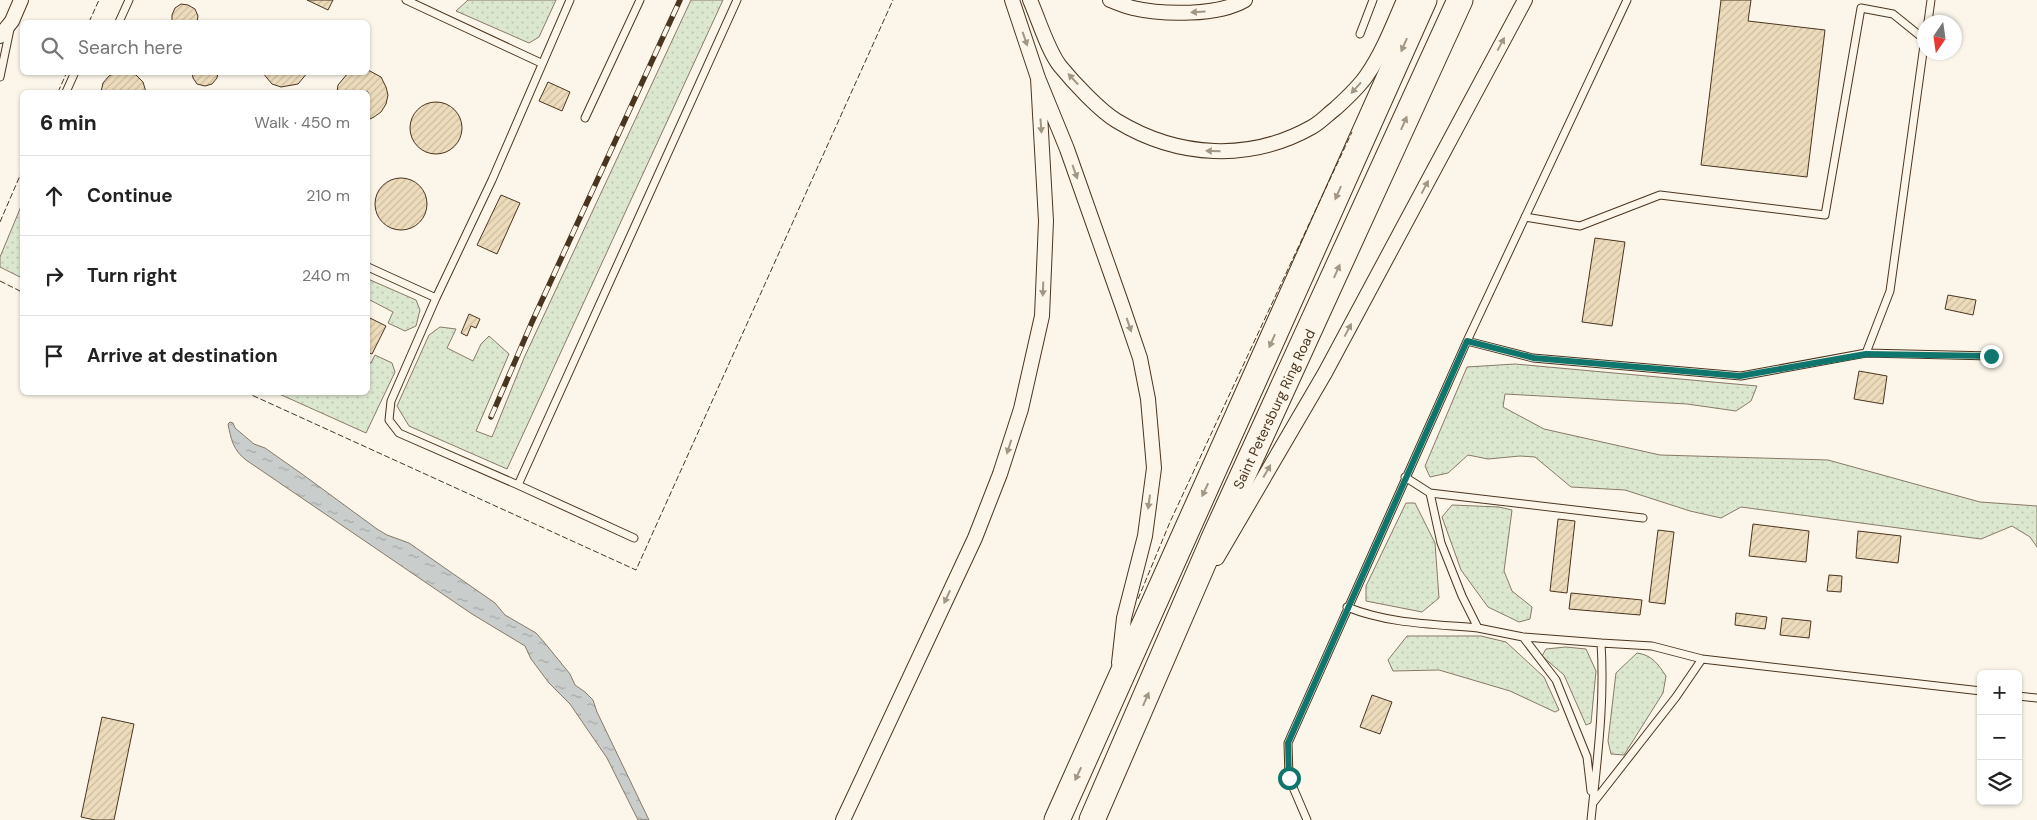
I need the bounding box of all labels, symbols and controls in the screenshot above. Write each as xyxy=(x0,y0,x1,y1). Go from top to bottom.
one-way arrow xyxy=(1190,8,1206,16)
north arrow xyxy=(1917,15,1962,60)
search box xyxy=(20,20,370,75)
one-way arrow xyxy=(1021,32,1029,47)
icon: search xyxy=(38,34,66,62)
text: Search here xyxy=(78,35,183,60)
one-way arrow xyxy=(1497,36,1505,51)
one-way arrow xyxy=(1400,38,1408,52)
one-way arrow xyxy=(1067,73,1079,85)
one-way arrow xyxy=(1350,82,1362,94)
text: 6 min xyxy=(40,109,97,137)
text: Walk · 450 m xyxy=(254,112,350,133)
one-way arrow xyxy=(1400,116,1408,130)
one-way arrow xyxy=(1038,119,1046,135)
one-way arrow xyxy=(1204,147,1220,155)
one-way arrow xyxy=(1071,165,1079,180)
one-way arrow xyxy=(1421,180,1429,194)
icon: ahead xyxy=(40,182,68,210)
text: Continue xyxy=(87,183,173,208)
text: 210 m xyxy=(306,185,350,206)
one-way arrow xyxy=(1334,186,1342,200)
icon: right xyxy=(40,262,68,290)
text: Turn right xyxy=(87,263,177,288)
one-way arrow xyxy=(1333,264,1341,278)
text: 240 m xyxy=(302,265,350,286)
one-way arrow xyxy=(1039,281,1047,297)
one-way arrow xyxy=(1126,318,1133,333)
one-way arrow xyxy=(1344,323,1352,338)
street label: Saint Petersburg Ring Road xyxy=(1229,326,1319,492)
one-way arrow xyxy=(1268,334,1276,348)
icon: arrive xyxy=(40,342,68,370)
text: Arrive at destination xyxy=(87,343,278,368)
route end xyxy=(1980,345,2003,368)
one-way arrow xyxy=(1005,439,1012,454)
one-way arrow xyxy=(1263,465,1272,478)
one-way arrow xyxy=(1201,483,1209,497)
one-way arrow xyxy=(1145,494,1153,510)
one-way arrow xyxy=(943,590,951,604)
map controls xyxy=(1977,670,2022,805)
button: + xyxy=(1977,670,2022,715)
one-way arrow xyxy=(1142,692,1150,706)
button: − xyxy=(1977,715,2022,760)
button: layers xyxy=(1977,760,2022,805)
one-way arrow xyxy=(1074,767,1082,782)
route start xyxy=(1278,767,1301,790)

